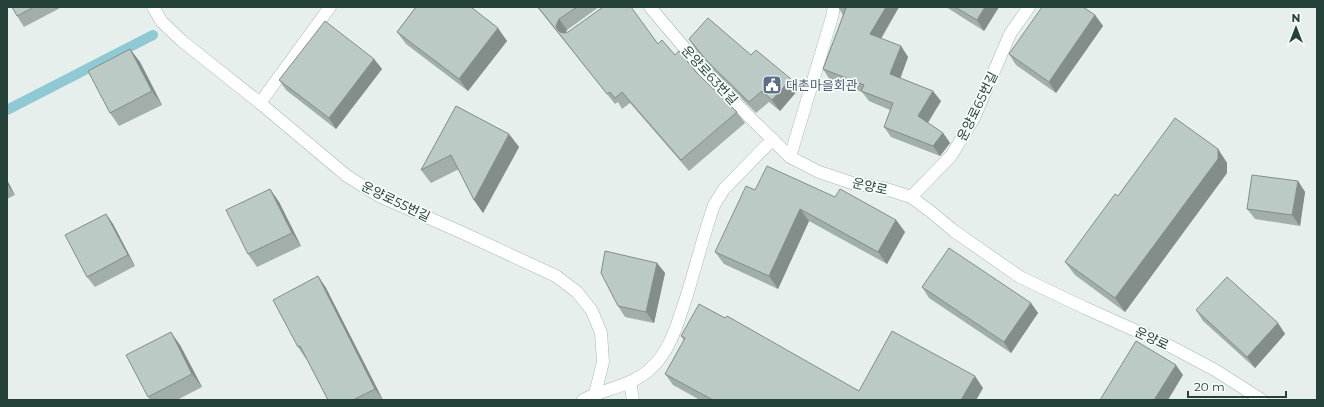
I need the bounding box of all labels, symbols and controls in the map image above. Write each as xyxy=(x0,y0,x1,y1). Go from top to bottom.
north arrow xyxy=(1276,8,1316,48)
text: N xyxy=(1292,11,1300,25)
street label: 운양로63번길 xyxy=(679,42,741,108)
street label: 운양로65번길 xyxy=(953,69,1001,143)
public building icon: 대촌마을회관 xyxy=(761,74,783,96)
place label: 대촌마을회관 xyxy=(786,77,858,93)
street label: 운양로 xyxy=(851,174,889,198)
street label: 운양로55번길 xyxy=(359,177,433,225)
street label: 운양로 xyxy=(1132,323,1172,353)
scale bar xyxy=(1188,373,1286,399)
text: 20 m xyxy=(1194,379,1225,394)

